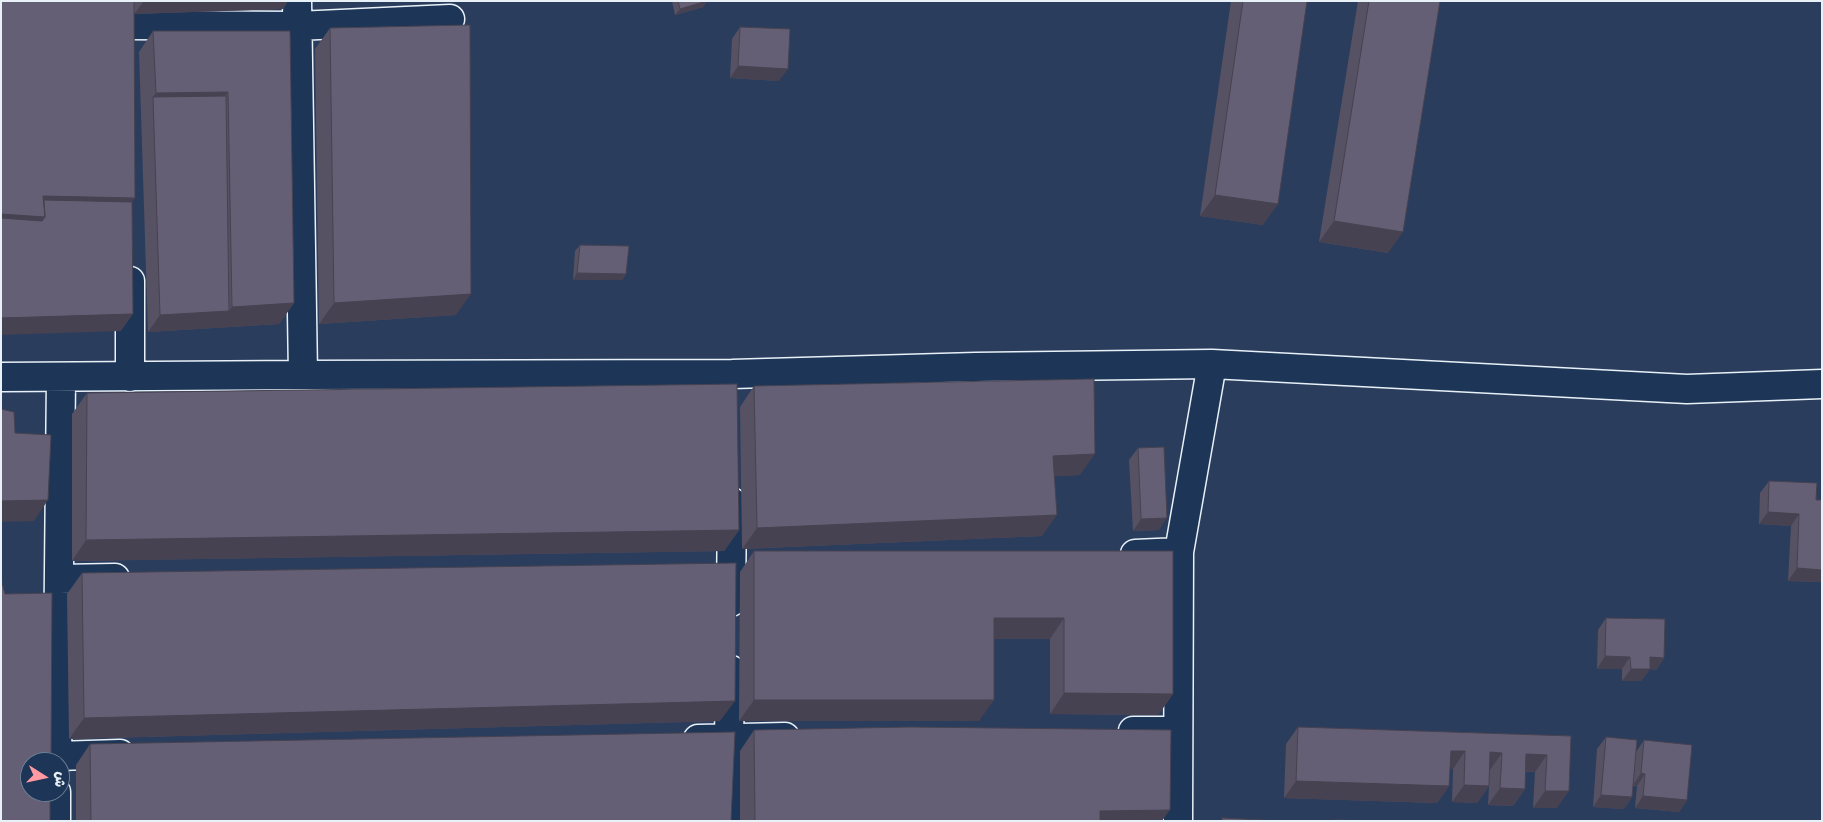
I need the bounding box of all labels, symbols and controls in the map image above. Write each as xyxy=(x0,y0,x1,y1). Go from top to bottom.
north arrow xyxy=(20,752,70,802)
text: ش xyxy=(48,770,70,789)

